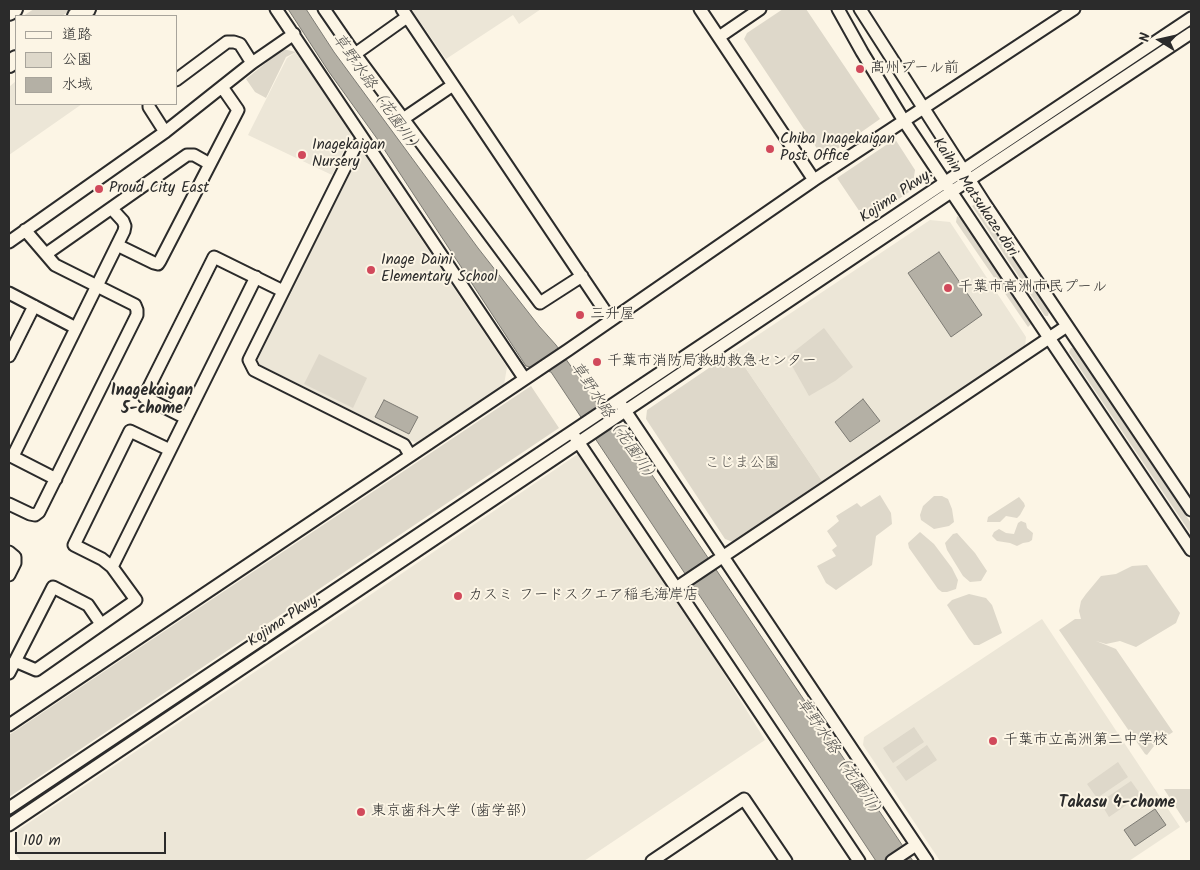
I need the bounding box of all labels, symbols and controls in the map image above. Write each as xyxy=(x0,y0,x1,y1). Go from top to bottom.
legend xyxy=(15,15,178,105)
north arrow xyxy=(1135,15,1185,65)
text: 道路 xyxy=(62,23,92,47)
water label: 草野水路（花園川） xyxy=(327,31,425,159)
text: N xyxy=(1134,31,1157,44)
text: 公園 xyxy=(62,48,92,72)
place label: 髙州プール前 xyxy=(870,60,959,78)
marker: 髙州プール前 xyxy=(854,63,866,75)
text: 水域 xyxy=(62,73,92,97)
place label: Chiba Inagekaigan Post Office xyxy=(780,131,895,166)
street label: Kaihin Matsukaze dōri xyxy=(928,135,1020,261)
place label: Inagekaigan Nursery xyxy=(312,137,385,172)
marker: Chiba Inagekaigan Post Office xyxy=(764,143,776,155)
marker: Inagekaigan Nursery xyxy=(296,149,308,161)
street label: Kojima Pkwy. xyxy=(857,166,937,228)
place label: Proud City East xyxy=(109,180,209,198)
marker: Proud City East xyxy=(93,183,105,195)
place label: Inage Daini Elementary School xyxy=(381,252,498,287)
marker: Inage Daini Elementary School xyxy=(365,264,377,276)
place label: 千葉市高洲市民プール xyxy=(958,279,1107,297)
marker: 千葉市高洲市民プール xyxy=(942,282,954,294)
place label: 三升屋 xyxy=(590,306,635,324)
marker: 三升屋 xyxy=(574,309,586,321)
place label: 千葉市消防局救助救急センター xyxy=(607,353,817,371)
marker: 千葉市消防局救助救急センター xyxy=(591,356,603,368)
water label: 草野水路（花園川） xyxy=(565,359,661,489)
district label: Inagekaigan 5-chome xyxy=(111,382,193,420)
park label: こじま公園 xyxy=(705,455,779,473)
place label: カスミ フードスクエア稲毛海岸店 xyxy=(468,587,699,605)
street label: Kojima Pkwy. xyxy=(245,590,325,652)
marker: カスミ フードスクエア稲毛海岸店 xyxy=(452,590,464,602)
water label: 草野水路（花園川） xyxy=(791,695,887,825)
place label: 千葉市立高洲第二中学校 xyxy=(1003,732,1168,750)
marker: 千葉市立高洲第二中学校 xyxy=(987,735,999,747)
district label: Takasu 4-chome xyxy=(1059,794,1175,814)
place label: 東京歯科大学（歯学部） xyxy=(371,803,536,821)
marker: 東京歯科大学（歯学部） xyxy=(355,806,367,818)
scale bar xyxy=(18,822,169,854)
text: 100 m xyxy=(23,829,61,853)

